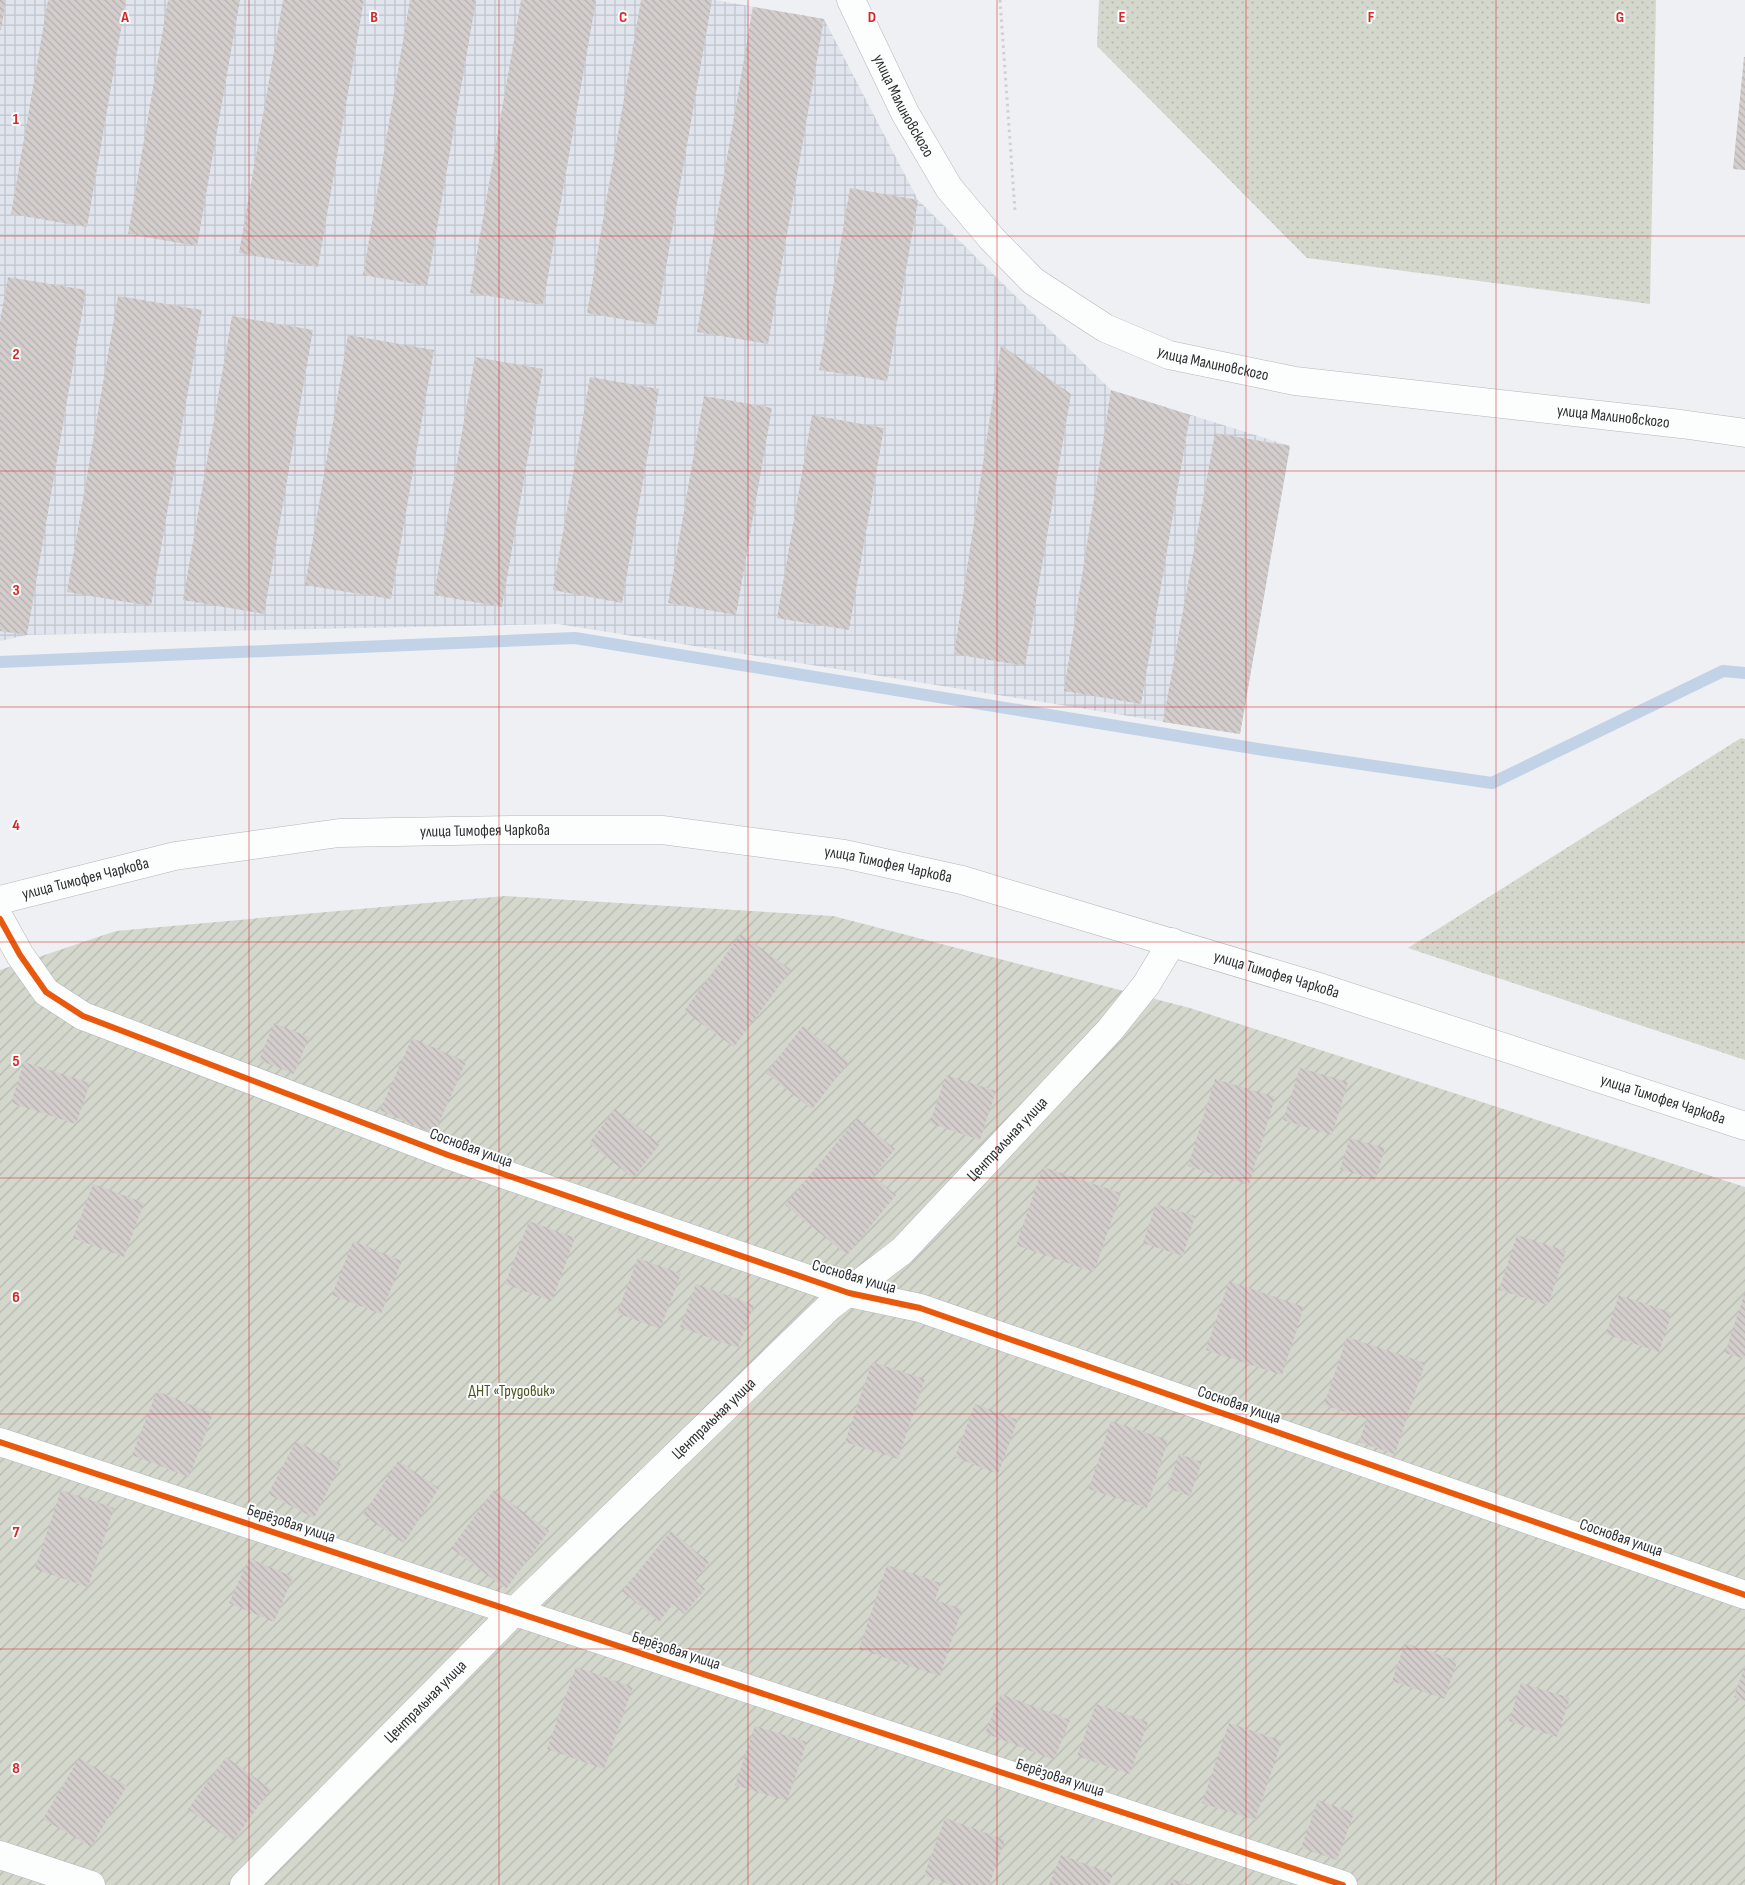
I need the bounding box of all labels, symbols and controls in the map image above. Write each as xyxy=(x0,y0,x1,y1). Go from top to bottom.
text: A xyxy=(120,8,129,27)
text: B xyxy=(370,8,378,27)
text: C xyxy=(619,8,627,27)
text: D xyxy=(868,8,876,27)
text: E xyxy=(1119,8,1126,27)
text: F xyxy=(1368,8,1375,27)
text: G xyxy=(1616,8,1624,27)
street label: улица Малиновского xyxy=(869,51,938,160)
text: 1 xyxy=(13,110,20,129)
street label: улица Малиновского xyxy=(1155,342,1270,385)
text: 2 xyxy=(12,345,20,364)
street label: улица Малиновского xyxy=(1556,401,1671,432)
text: 3 xyxy=(12,581,20,600)
text: 4 xyxy=(12,816,20,835)
street label: улица Тимофея Чаркова xyxy=(420,821,550,841)
street label: улица Тимофея Чаркова xyxy=(823,842,954,887)
street label: улица Тимофея Чаркова xyxy=(20,853,151,904)
street label: улица Тимофея Чаркова xyxy=(1212,947,1342,1003)
text: 5 xyxy=(12,1052,20,1071)
street label: улица Тимофея Чаркова xyxy=(1598,1070,1728,1128)
street label: Центральная улица xyxy=(963,1093,1052,1185)
street label: Сосновая улица xyxy=(427,1124,515,1172)
street label: Сосновая улица xyxy=(810,1256,898,1298)
text: 6 xyxy=(12,1288,20,1307)
street label: Центральная улица xyxy=(668,1374,760,1463)
park label: ДНТ «Трудовик» xyxy=(468,1382,556,1401)
street label: Сосновая улица xyxy=(1195,1382,1283,1428)
street label: Берёзовая улица xyxy=(244,1501,338,1547)
street label: Сосновая улица xyxy=(1577,1515,1665,1561)
text: 7 xyxy=(13,1523,20,1542)
street label: Берёзовая улица xyxy=(629,1628,723,1674)
street label: Центральная улица xyxy=(380,1656,471,1747)
street label: Берёзовая улица xyxy=(1013,1755,1107,1801)
text: 8 xyxy=(12,1759,20,1778)

